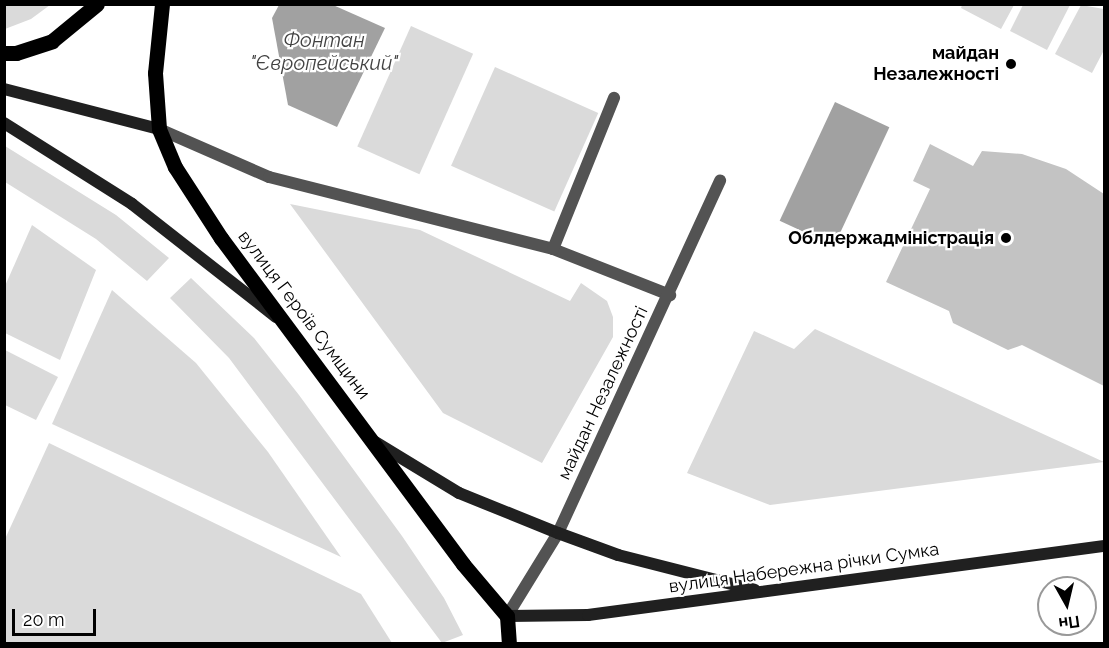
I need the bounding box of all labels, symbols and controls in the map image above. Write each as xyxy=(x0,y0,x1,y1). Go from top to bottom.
water label: Фонтан "Європейський" xyxy=(250,28,398,75)
place label: майдан Незалежності xyxy=(873,43,999,86)
marker: майдан Незалежності xyxy=(1004,57,1018,71)
street label: вулиця Героїв Сумщини xyxy=(233,226,375,404)
place label: Облдержадміністрація xyxy=(788,227,994,249)
marker: Облдержадміністрація xyxy=(999,231,1013,245)
street label: майдан Незалежності xyxy=(553,303,653,483)
street label: вулиця Набережна річки Сумка xyxy=(667,538,941,598)
north arrow xyxy=(1037,576,1097,636)
scale bar xyxy=(15,597,99,635)
text: 20 m xyxy=(23,609,65,630)
text: Пн xyxy=(1057,611,1081,633)

